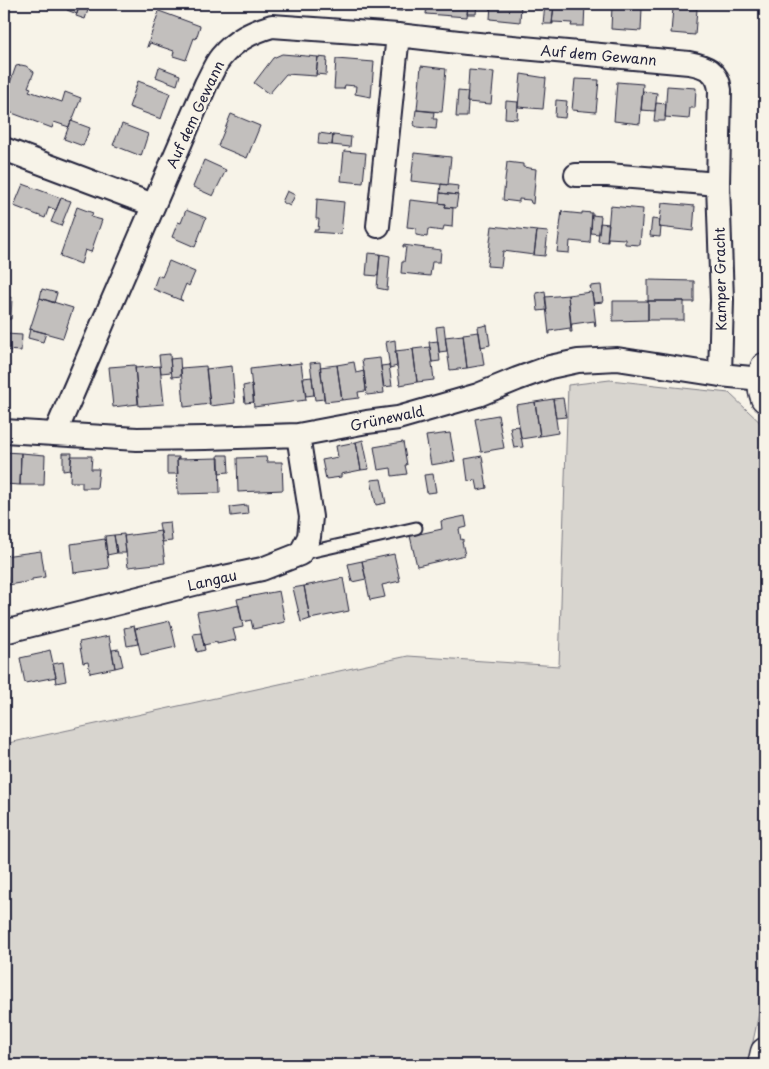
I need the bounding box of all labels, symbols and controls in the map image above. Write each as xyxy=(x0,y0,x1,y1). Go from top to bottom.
street label: Auf dem Gewann xyxy=(540,39,658,71)
street label: Auf dem Gewann xyxy=(161,57,229,171)
street label: Kamper Gracht xyxy=(709,227,731,331)
street label: Grünewald xyxy=(348,400,426,436)
street label: Langau xyxy=(185,564,239,596)

